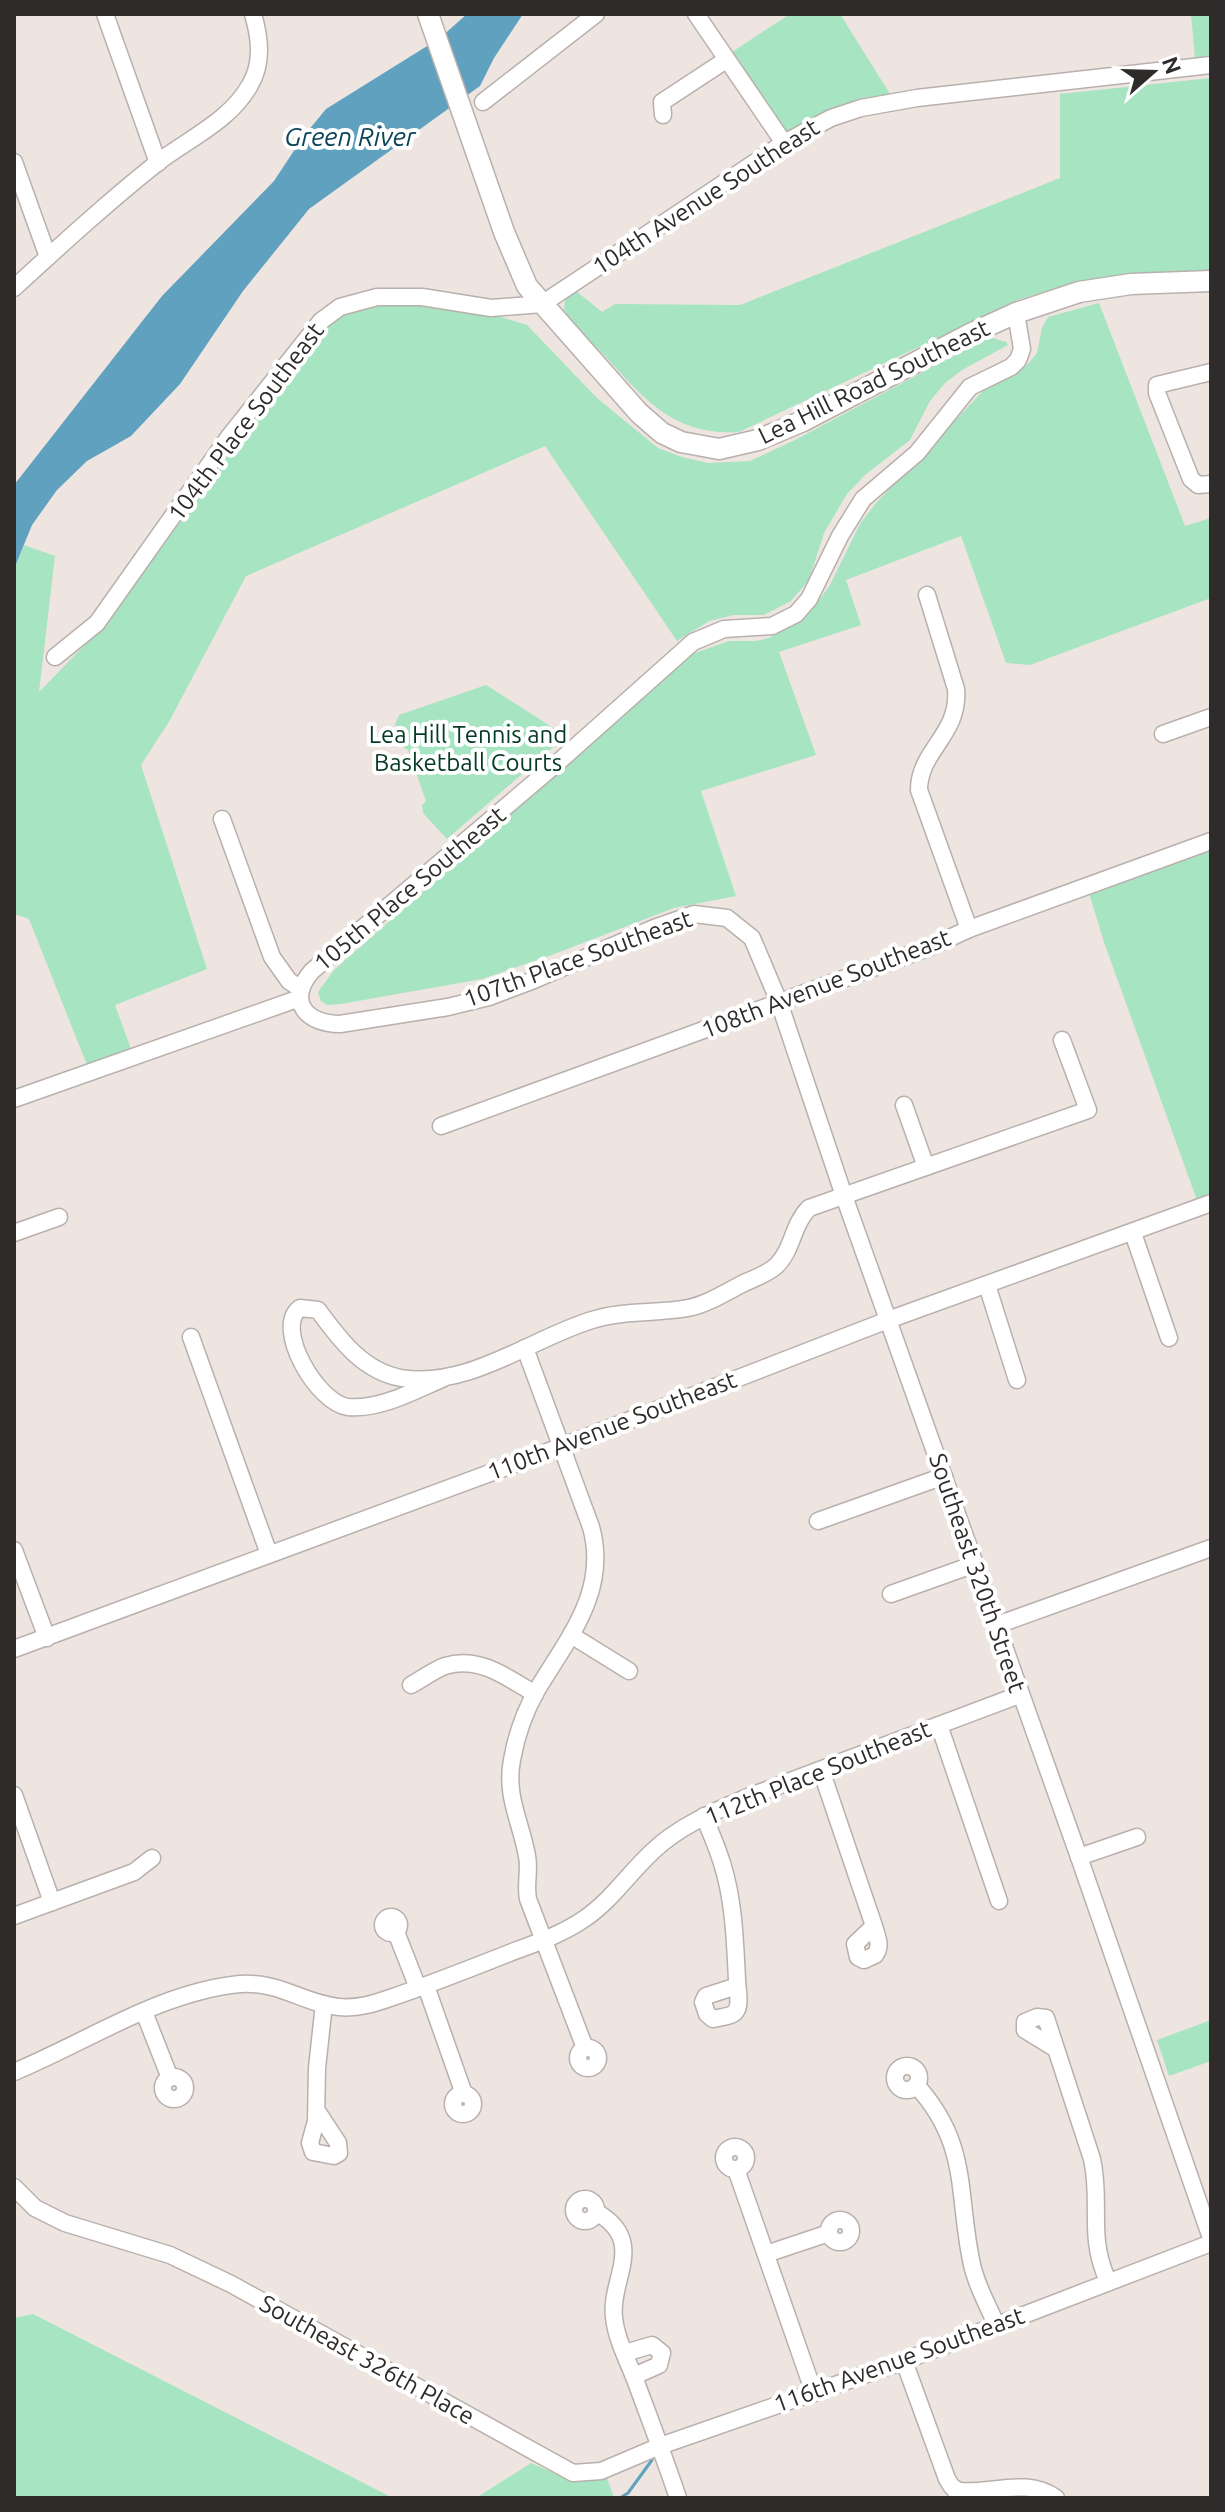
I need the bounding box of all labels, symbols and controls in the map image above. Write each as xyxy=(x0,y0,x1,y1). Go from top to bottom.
north arrow xyxy=(1113,32,1193,112)
text: N xyxy=(1158,53,1187,77)
street label: 104th Avenue Southeast xyxy=(587,113,824,280)
water label: Green River xyxy=(284,122,417,151)
street label: Lea Hill Road Southeast xyxy=(754,314,994,449)
street label: 104th Place Southeast xyxy=(162,317,329,526)
park label: Lea Hill Tennis and Basketball Courts xyxy=(369,721,567,776)
street label: 105th Place Southeast xyxy=(309,800,511,976)
street label: 107th Place Southeast xyxy=(460,904,696,1012)
street label: 108th Avenue Southeast xyxy=(698,923,955,1044)
street label: 110th Avenue Southeast xyxy=(484,1365,741,1486)
street label: Southeast 320th Street xyxy=(924,1450,1031,1696)
street label: 112th Place Southeast xyxy=(701,1715,935,1830)
street label: Southeast 326th Place xyxy=(255,2289,479,2430)
street label: 116th Avenue Southeast xyxy=(770,2301,1028,2417)

